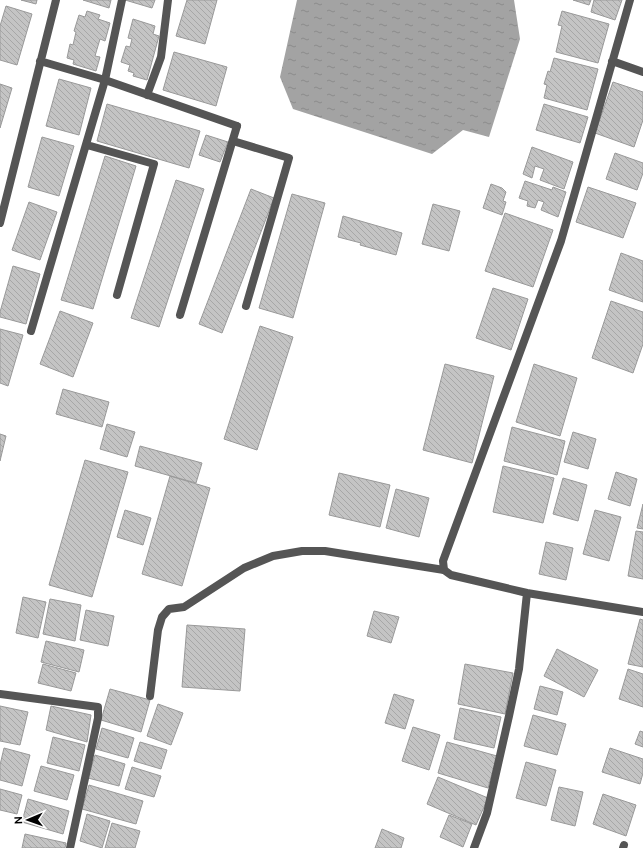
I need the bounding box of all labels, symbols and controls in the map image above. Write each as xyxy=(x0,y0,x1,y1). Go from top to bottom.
north arrow xyxy=(8,800,48,840)
text: N xyxy=(12,816,24,825)

